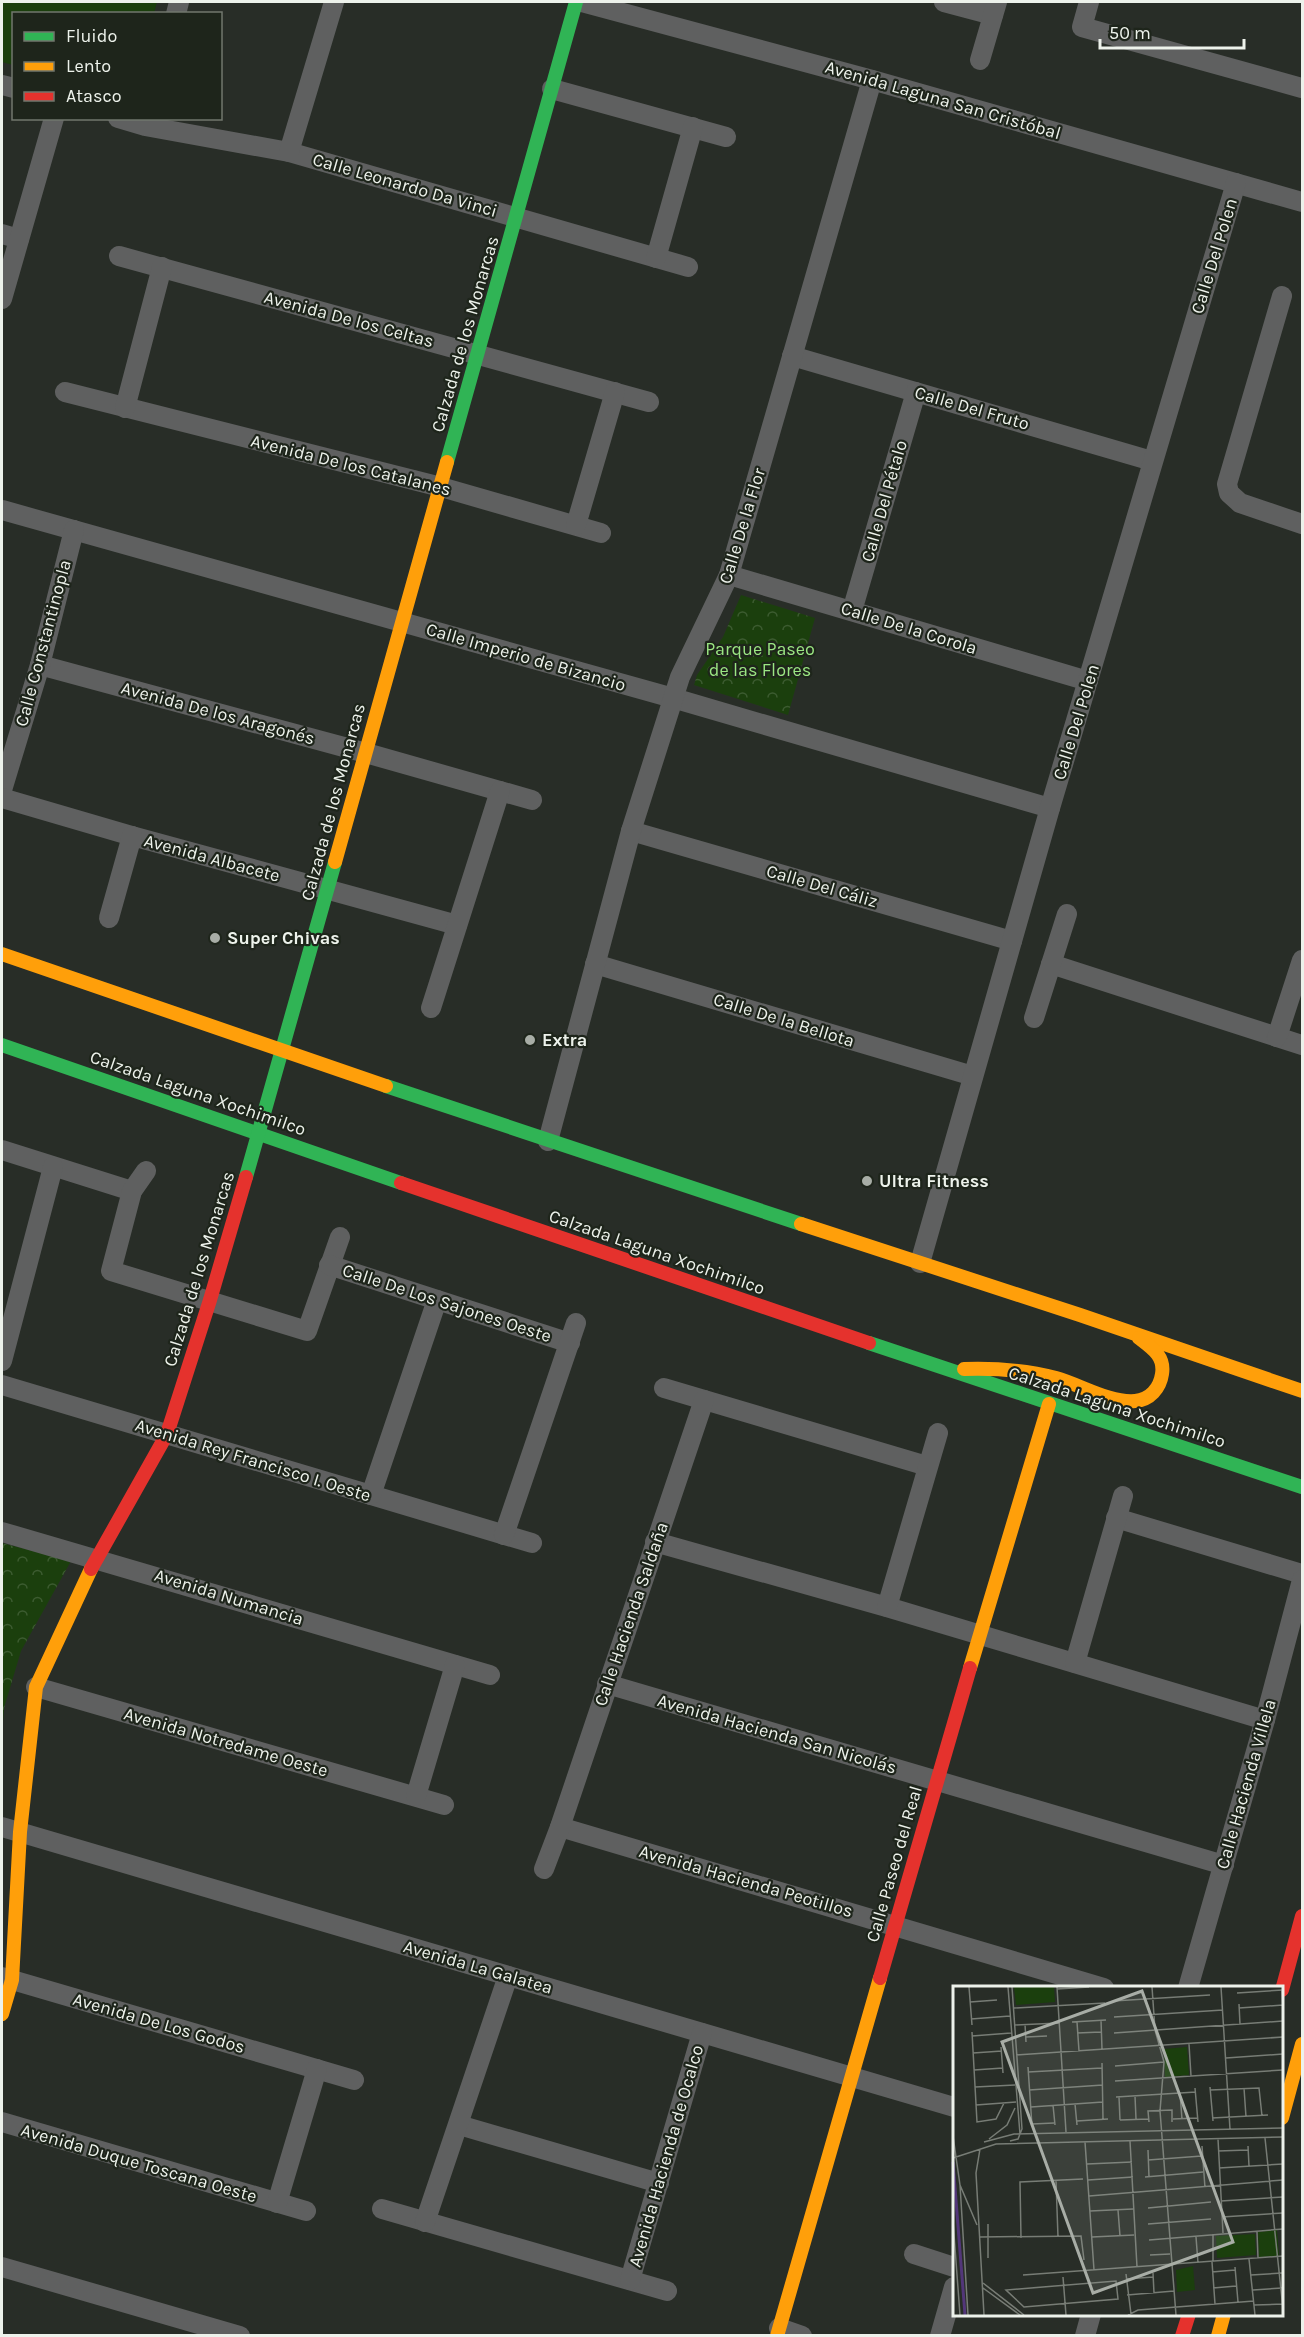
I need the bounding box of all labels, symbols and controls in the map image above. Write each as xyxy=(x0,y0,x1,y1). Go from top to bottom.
legend xyxy=(12,12,222,120)
scale bar xyxy=(1100,12,1244,50)
text: 50 m xyxy=(1109,22,1151,44)
text: Fluido xyxy=(66,25,117,47)
text: Lento xyxy=(66,55,111,77)
street label: Avenida Laguna San Cristóbal xyxy=(823,56,1063,144)
text: Atasco xyxy=(66,85,122,107)
street label: Calle Leonardo Da Vinci xyxy=(310,148,500,222)
street label: Calle Del Polen xyxy=(1186,195,1242,317)
street label: Calzada de los Monarcas xyxy=(426,233,504,435)
street label: Avenida De los Celtas xyxy=(262,286,436,352)
street label: Calle Del Fruto xyxy=(912,381,1032,435)
street label: Avenida De los Catalanes xyxy=(249,429,453,501)
street label: Calle Del Pétalo xyxy=(856,438,912,564)
street label: Calle De la Flor xyxy=(714,465,770,587)
street label: Calle Constantinopla xyxy=(10,557,76,729)
street label: Calle De la Corola xyxy=(838,597,980,659)
street label: Calle Imperio de Bizancio xyxy=(424,618,628,696)
park label: Parque Paseo de las Flores xyxy=(705,638,815,681)
street label: Calle Del Polen xyxy=(1048,661,1104,783)
street label: Avenida De los Aragonés xyxy=(119,677,317,749)
street label: Calzada de los Monarcas xyxy=(296,701,370,903)
street label: Avenida Albacete xyxy=(142,829,282,887)
street label: Calle Del Cáliz xyxy=(764,860,880,912)
place label: Super Chivas xyxy=(227,927,340,949)
marker: Super Chivas xyxy=(208,931,222,945)
street label: Calle De la Bellota xyxy=(711,988,857,1052)
place label: Extra xyxy=(542,1029,587,1051)
marker: Extra xyxy=(523,1033,537,1047)
street label: Calzada Laguna Xochimilco xyxy=(87,1046,309,1140)
street label: Calzada de los Monarcas xyxy=(159,1169,239,1369)
place label: Ultra Fitness xyxy=(879,1170,989,1192)
marker: Ultra Fitness xyxy=(860,1174,874,1188)
street label: Calzada Laguna Xochimilco xyxy=(546,1205,768,1299)
street label: Calle De Los Sajones Oeste xyxy=(340,1259,554,1347)
street label: Calzada Laguna Xochimilco xyxy=(1006,1361,1228,1453)
street label: Avenida Rey Francisco I. Oeste xyxy=(132,1414,374,1506)
street label: Calle Hacienda Saldaña xyxy=(589,1519,673,1709)
street label: Avenida Numancia xyxy=(152,1564,306,1630)
street label: Avenida Hacienda San Nicolás xyxy=(655,1689,899,1779)
street label: Calle Hacienda Villela xyxy=(1211,1696,1281,1872)
street label: Avenida Notredame Oeste xyxy=(121,1702,331,1782)
street label: Calle Paseo del Real xyxy=(861,1783,927,1945)
street label: Avenida Hacienda Peotillos xyxy=(637,1840,855,1922)
street label: Avenida La Galatea xyxy=(401,1935,555,1999)
inset map xyxy=(953,1986,1283,2316)
street label: Avenida De Los Godos xyxy=(70,1988,248,2058)
street label: Avenida Hacienda de Ocalco xyxy=(624,2042,708,2270)
street label: Avenida Duque Toscana Oeste xyxy=(18,2119,260,2207)

